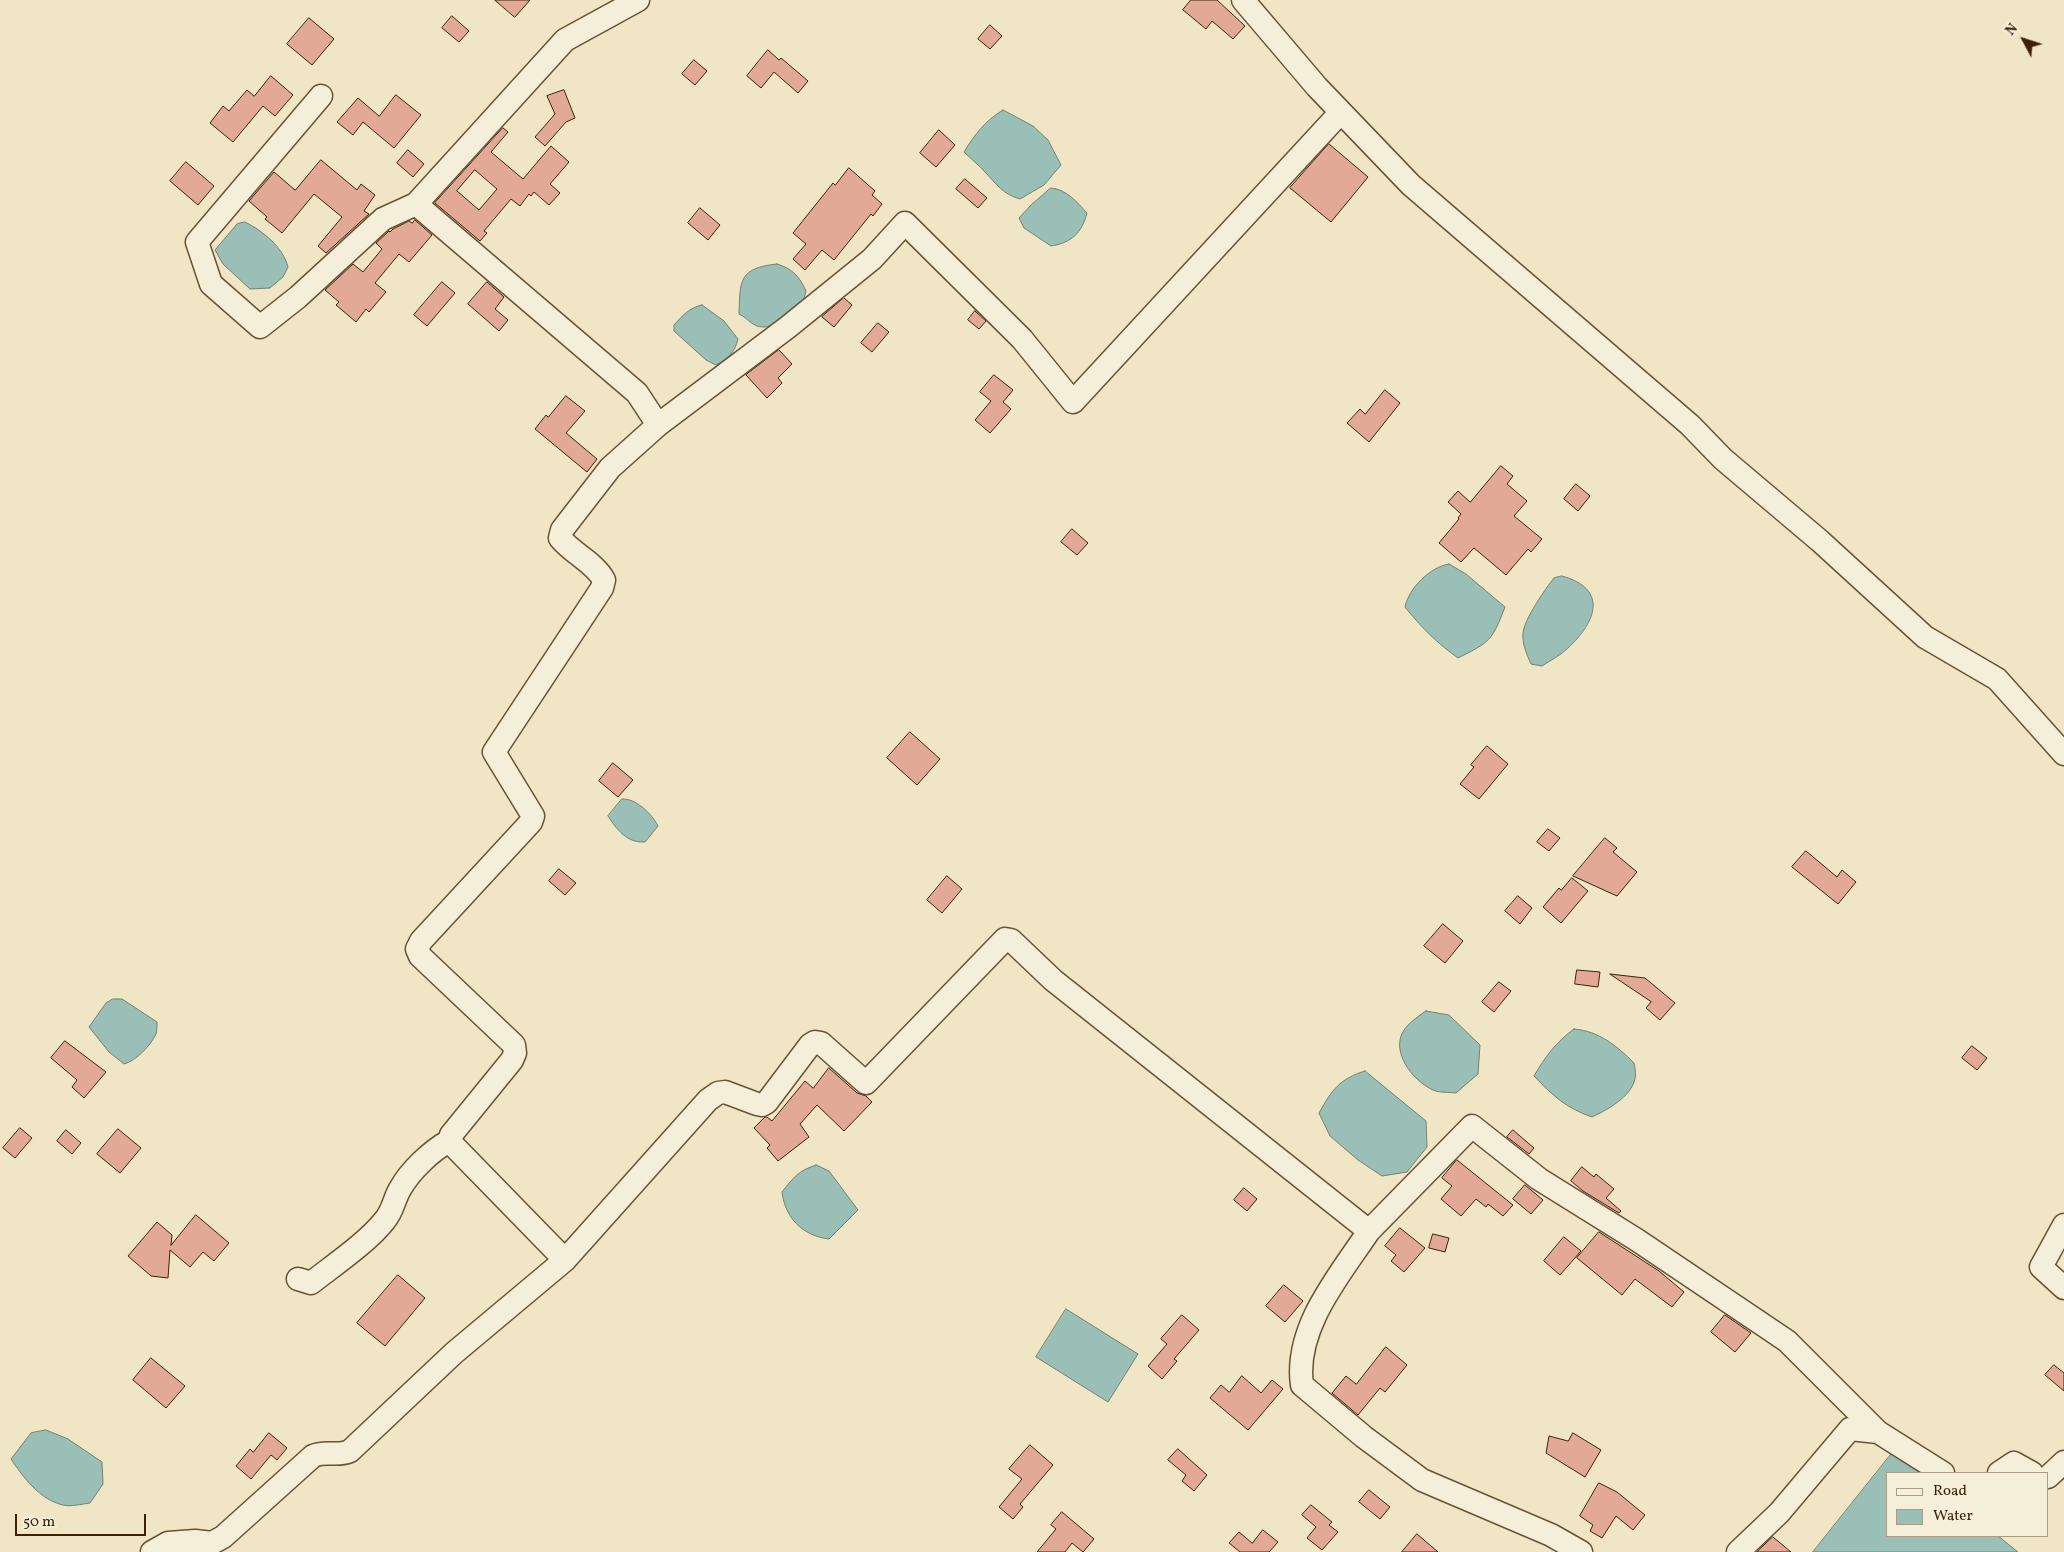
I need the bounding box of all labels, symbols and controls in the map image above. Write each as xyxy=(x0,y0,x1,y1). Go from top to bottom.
north arrow xyxy=(1999,15,2049,65)
text: N xyxy=(2002,20,2023,40)
legend xyxy=(1886,1472,2049,1537)
text: Road xyxy=(1933,1481,1967,1502)
scale bar xyxy=(18,1504,149,1536)
text: Water xyxy=(1933,1506,1973,1527)
text: 50 m xyxy=(23,1512,55,1533)

